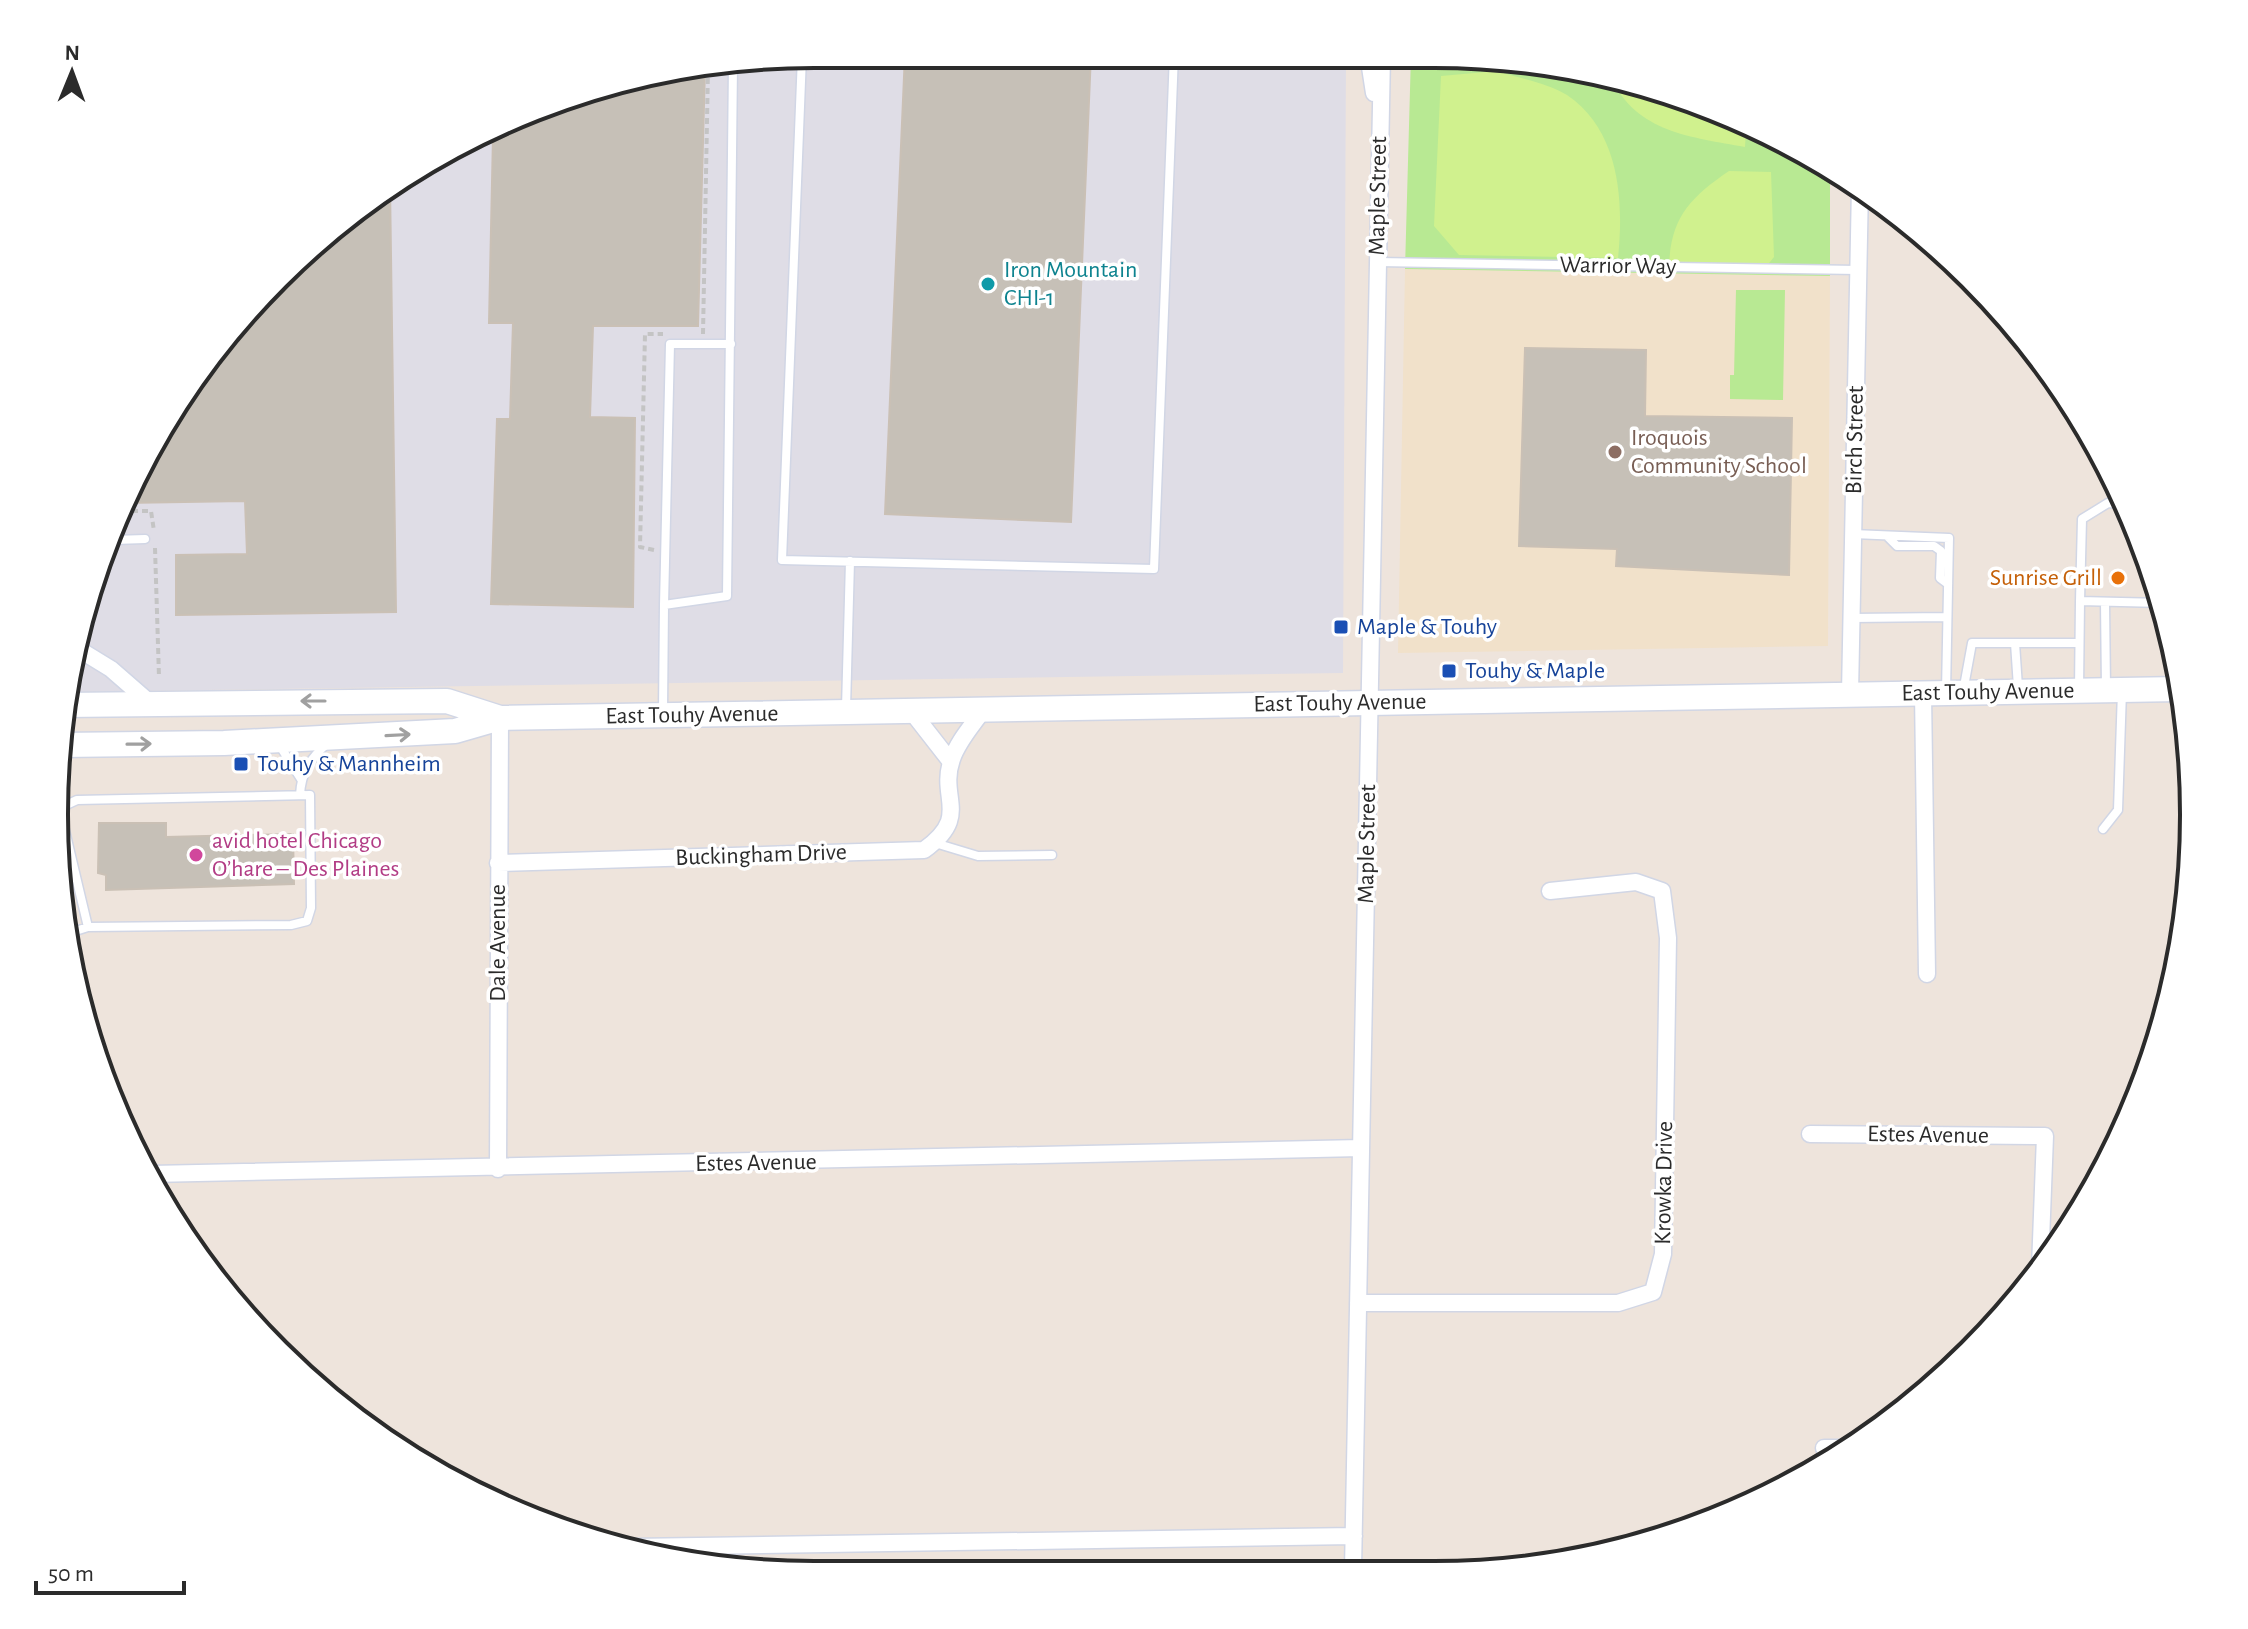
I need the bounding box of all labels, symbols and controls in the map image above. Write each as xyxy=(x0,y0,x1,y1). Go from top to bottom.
north arrow xyxy=(32,32,112,112)
text: N xyxy=(64,42,80,64)
street label: Maple Street xyxy=(1365,136,1391,256)
street label: Warrior Way xyxy=(1559,253,1677,279)
place label: Iron Mountain CHI-1 xyxy=(1004,258,1137,310)
marker: Iron Mountain CHI-1 xyxy=(979,275,997,293)
street label: Birch Street xyxy=(1842,385,1868,495)
place label: Iroquois Community School xyxy=(1631,426,1807,478)
marker: Iroquois Community School xyxy=(1606,443,1624,461)
place label: Sunrise Grill xyxy=(1990,566,2102,590)
marker: Sunrise Grill xyxy=(2109,569,2127,587)
place label: Maple & Touhy xyxy=(1357,615,1497,639)
marker: Maple & Touhy xyxy=(1332,618,1350,636)
place label: Touhy & Maple xyxy=(1465,659,1605,683)
marker: Touhy & Maple xyxy=(1440,662,1458,680)
street label: East Touhy Avenue xyxy=(1901,678,2075,706)
street label: East Touhy Avenue xyxy=(1253,689,1427,717)
one-way arrow xyxy=(300,693,327,709)
street label: East Touhy Avenue xyxy=(605,701,779,729)
one-way arrow xyxy=(384,727,411,742)
one-way arrow xyxy=(125,736,152,752)
place label: Touhy & Mannheim xyxy=(257,752,441,776)
marker: Touhy & Mannheim xyxy=(232,755,250,773)
street label: Maple Street xyxy=(1354,784,1380,904)
place label: avid hotel Chicago O’hare – Des Plaines xyxy=(212,829,399,881)
street label: Buckingham Drive xyxy=(675,840,847,870)
marker: avid hotel Chicago O’hare – Des Plaines xyxy=(187,846,205,864)
street label: Dale Avenue xyxy=(486,884,510,1002)
street label: Krowka Drive xyxy=(1651,1121,1677,1245)
street label: Estes Avenue xyxy=(1867,1122,1989,1148)
street label: Estes Avenue xyxy=(695,1150,817,1176)
scale bar xyxy=(36,1545,184,1595)
text: 50 m xyxy=(48,1562,94,1586)

